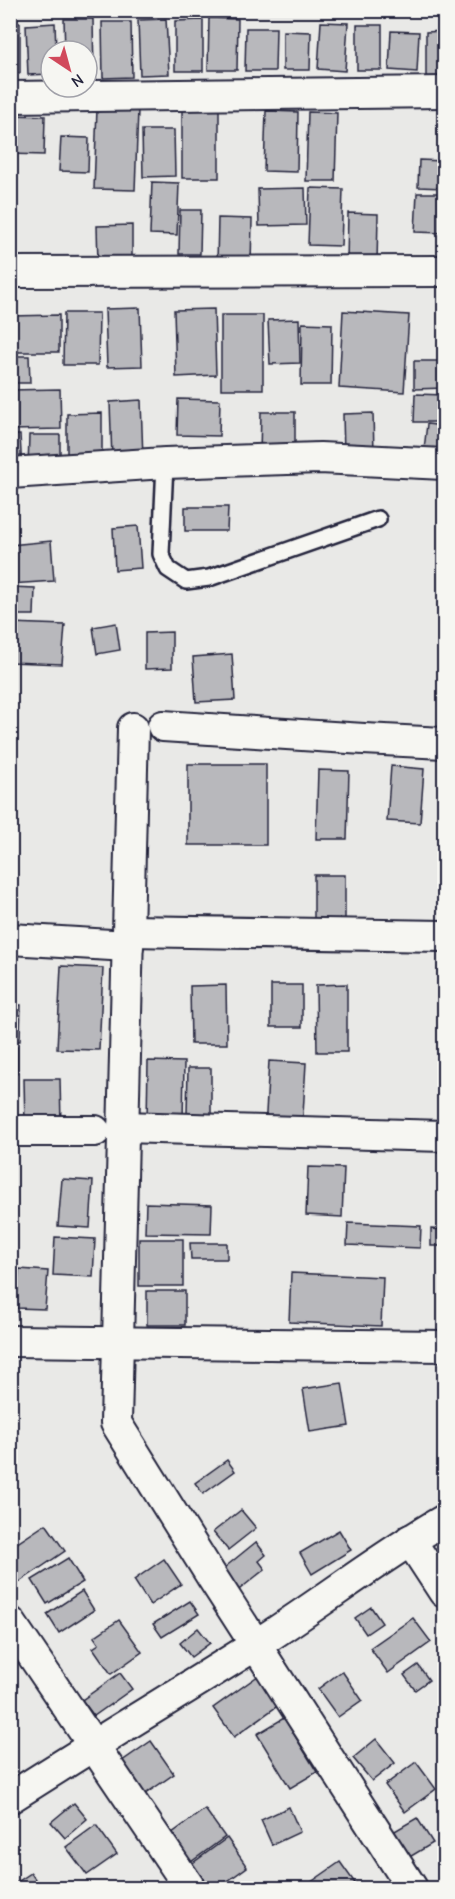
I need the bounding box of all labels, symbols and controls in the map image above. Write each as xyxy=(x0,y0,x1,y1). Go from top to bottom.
north arrow xyxy=(39,39,99,99)
text: N xyxy=(68,70,87,91)

